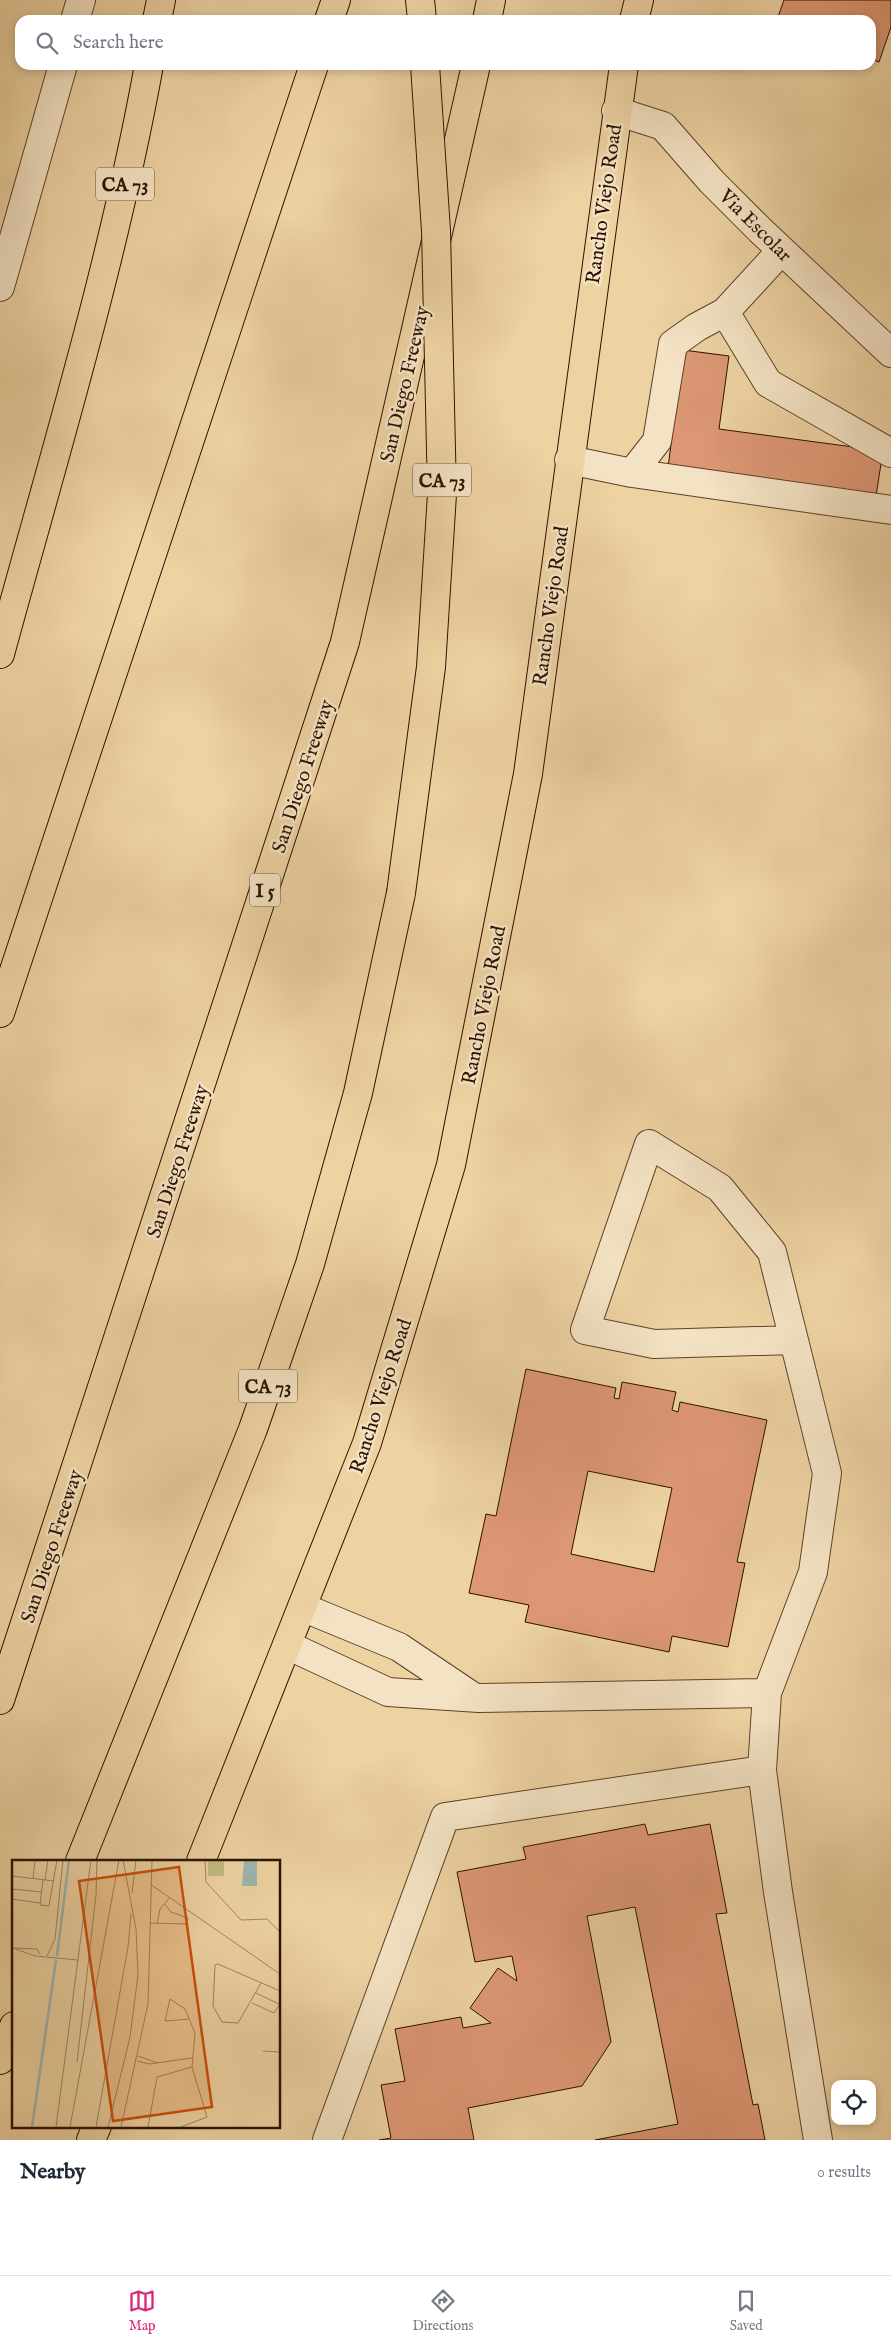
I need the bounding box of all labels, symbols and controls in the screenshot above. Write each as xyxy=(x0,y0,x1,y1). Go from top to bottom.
search box xyxy=(15,15,876,70)
icon: search xyxy=(33,29,61,57)
text: Search here xyxy=(73,31,164,55)
street label: Rancho Viejo Road xyxy=(581,122,628,286)
road number: CA 73 xyxy=(96,168,154,200)
street label: Via Escolar xyxy=(712,184,797,268)
street label: San Diego Freeway xyxy=(375,303,436,465)
road number: CA 73 xyxy=(413,464,471,496)
street label: Rancho Viejo Road xyxy=(528,524,575,688)
street label: San Diego Freeway xyxy=(267,696,340,856)
road number: I 5 xyxy=(250,874,280,906)
street label: Rancho Viejo Road xyxy=(457,923,512,1087)
street label: San Diego Freeway xyxy=(142,1081,215,1241)
street label: Rancho Viejo Road xyxy=(345,1316,418,1477)
road number: CA 73 xyxy=(239,1370,297,1402)
street label: San Diego Freeway xyxy=(16,1466,89,1626)
inset map xyxy=(12,1860,280,2128)
map controls xyxy=(831,2080,876,2125)
button: locate xyxy=(831,2080,876,2125)
text: Nearby xyxy=(20,2159,85,2186)
text: 0 results xyxy=(817,2163,871,2183)
tab: Map xyxy=(128,2287,156,2335)
tab: Directions xyxy=(412,2287,473,2335)
tab: Saved xyxy=(730,2287,763,2335)

